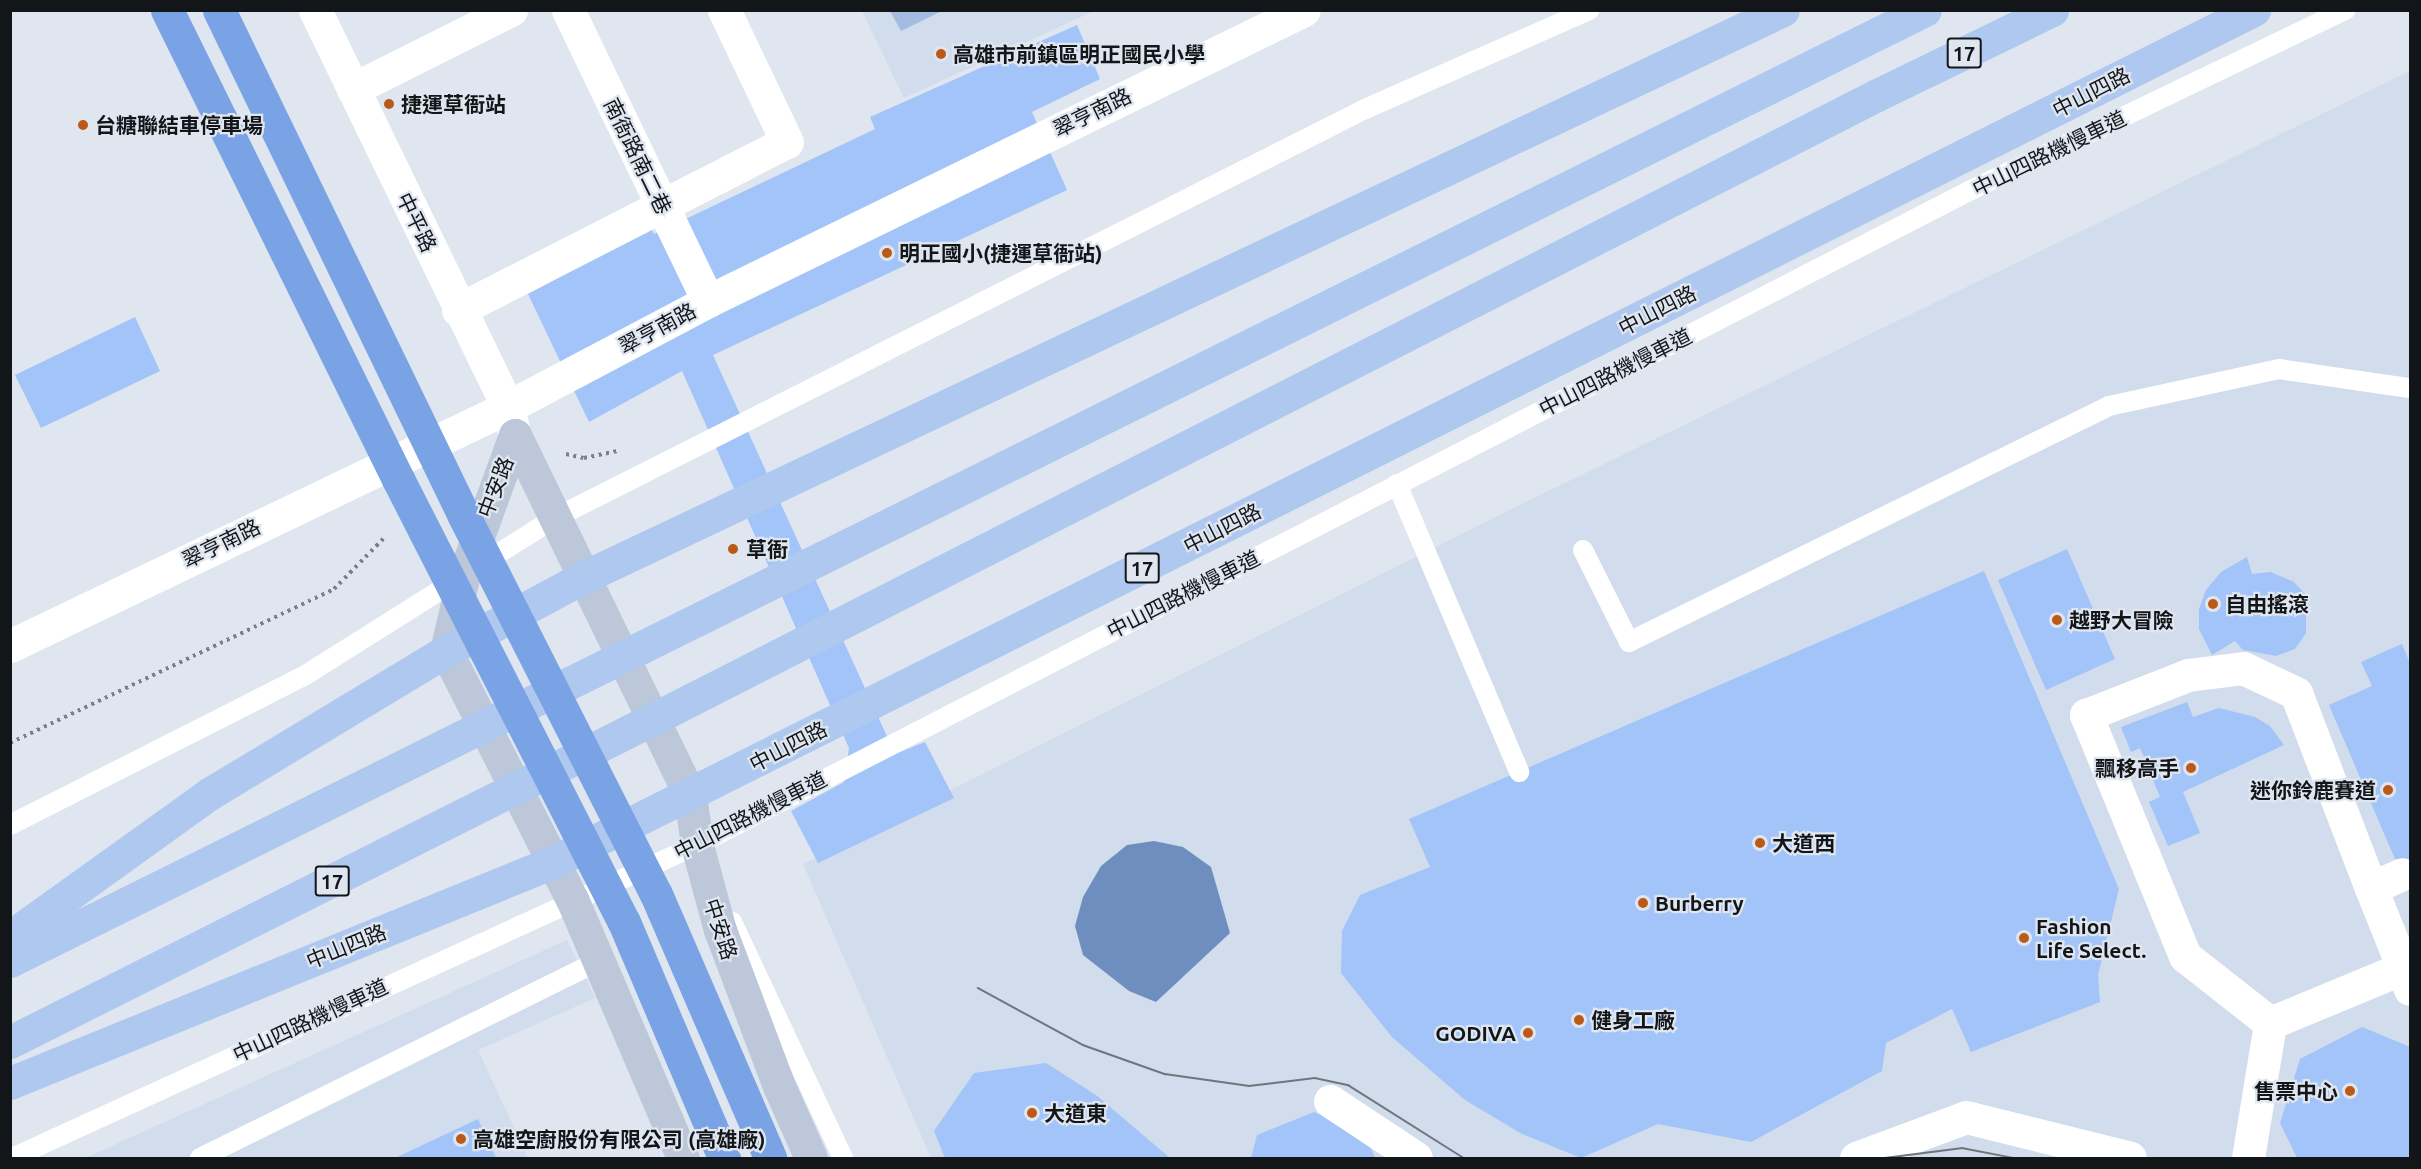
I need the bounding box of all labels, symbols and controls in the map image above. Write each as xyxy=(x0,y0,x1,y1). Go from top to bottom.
road number: 17 xyxy=(1946,36,1982,70)
place label: 高雄市前鎮區明正國民小學 xyxy=(953,41,1205,67)
marker: 高雄市前鎮區明正國民小學 xyxy=(934,47,948,61)
street label: 中山四路 xyxy=(2048,62,2134,122)
street label: 翠亨南路 xyxy=(1049,82,1135,142)
place label: 捷運草衙站 xyxy=(401,91,506,117)
street label: 南衙路南二巷 xyxy=(599,94,677,218)
marker: 捷運草衙站 xyxy=(382,97,396,111)
street label: 中山四路機慢車道 xyxy=(1968,105,2130,201)
place label: 台糖聯結車停車場 xyxy=(95,112,263,138)
marker: 台糖聯結車停車場 xyxy=(76,118,90,132)
street label: 中平路 xyxy=(392,188,442,256)
place label: 明正國小(捷運草衙站) xyxy=(899,240,1103,266)
marker: 明正國小(捷運草衙站) xyxy=(880,246,894,260)
street label: 中山四路 xyxy=(1614,280,1700,340)
street label: 翠亨南路 xyxy=(614,297,700,359)
street label: 中山四路機慢車道 xyxy=(1534,323,1696,421)
street label: 中安路 xyxy=(472,453,518,521)
street label: 中山四路 xyxy=(1179,498,1265,558)
street label: 翠亨南路 xyxy=(178,513,264,573)
place label: 草衙 xyxy=(746,536,788,562)
marker: 草衙 xyxy=(724,540,742,558)
street label: 中山四路機慢車道 xyxy=(1102,545,1264,643)
road number: 17 xyxy=(1124,551,1160,585)
place label: 自由搖滾 xyxy=(2225,591,2309,617)
marker: 自由搖滾 xyxy=(2206,597,2220,611)
place label: 越野大冒險 xyxy=(2069,607,2174,633)
marker: 越野大冒險 xyxy=(2050,613,2064,627)
street label: 中山四路 xyxy=(745,716,831,776)
place label: 飄移高手 xyxy=(2095,755,2179,781)
marker: 飄移高手 xyxy=(2184,761,2198,775)
street label: 中山四路機慢車道 xyxy=(669,766,831,864)
place label: 迷你鈴鹿賽道 xyxy=(2250,777,2376,803)
marker: 迷你鈴鹿賽道 xyxy=(2381,783,2395,797)
place label: 大道西 xyxy=(1772,830,1835,856)
marker: 大道西 xyxy=(1753,836,1767,850)
road number: 17 xyxy=(314,864,350,898)
place label: Burberry xyxy=(1655,890,1744,916)
street label: 中安路 xyxy=(699,895,743,963)
marker: Burberry xyxy=(1636,896,1650,910)
place label: Fashion Life Select. xyxy=(2036,913,2146,963)
street label: 中山四路 xyxy=(302,919,390,973)
marker: Fashion Life Select. xyxy=(2017,931,2031,945)
street label: 中山四路機慢車道 xyxy=(229,973,391,1067)
place label: 健身工廠 xyxy=(1591,1007,1675,1033)
marker: 健身工廠 xyxy=(1572,1013,1586,1027)
place label: GODIVA xyxy=(1435,1020,1516,1046)
marker: GODIVA xyxy=(1521,1026,1535,1040)
place label: 售票中心 xyxy=(2254,1078,2338,1104)
marker: 售票中心 xyxy=(2343,1084,2357,1098)
place label: 大道東 xyxy=(1044,1100,1107,1126)
marker: 大道東 xyxy=(1025,1106,1039,1120)
place label: 高雄空廚股份有限公司 (高雄廠) xyxy=(473,1126,766,1152)
marker: 高雄空廚股份有限公司 (高雄廠) xyxy=(454,1132,468,1146)

